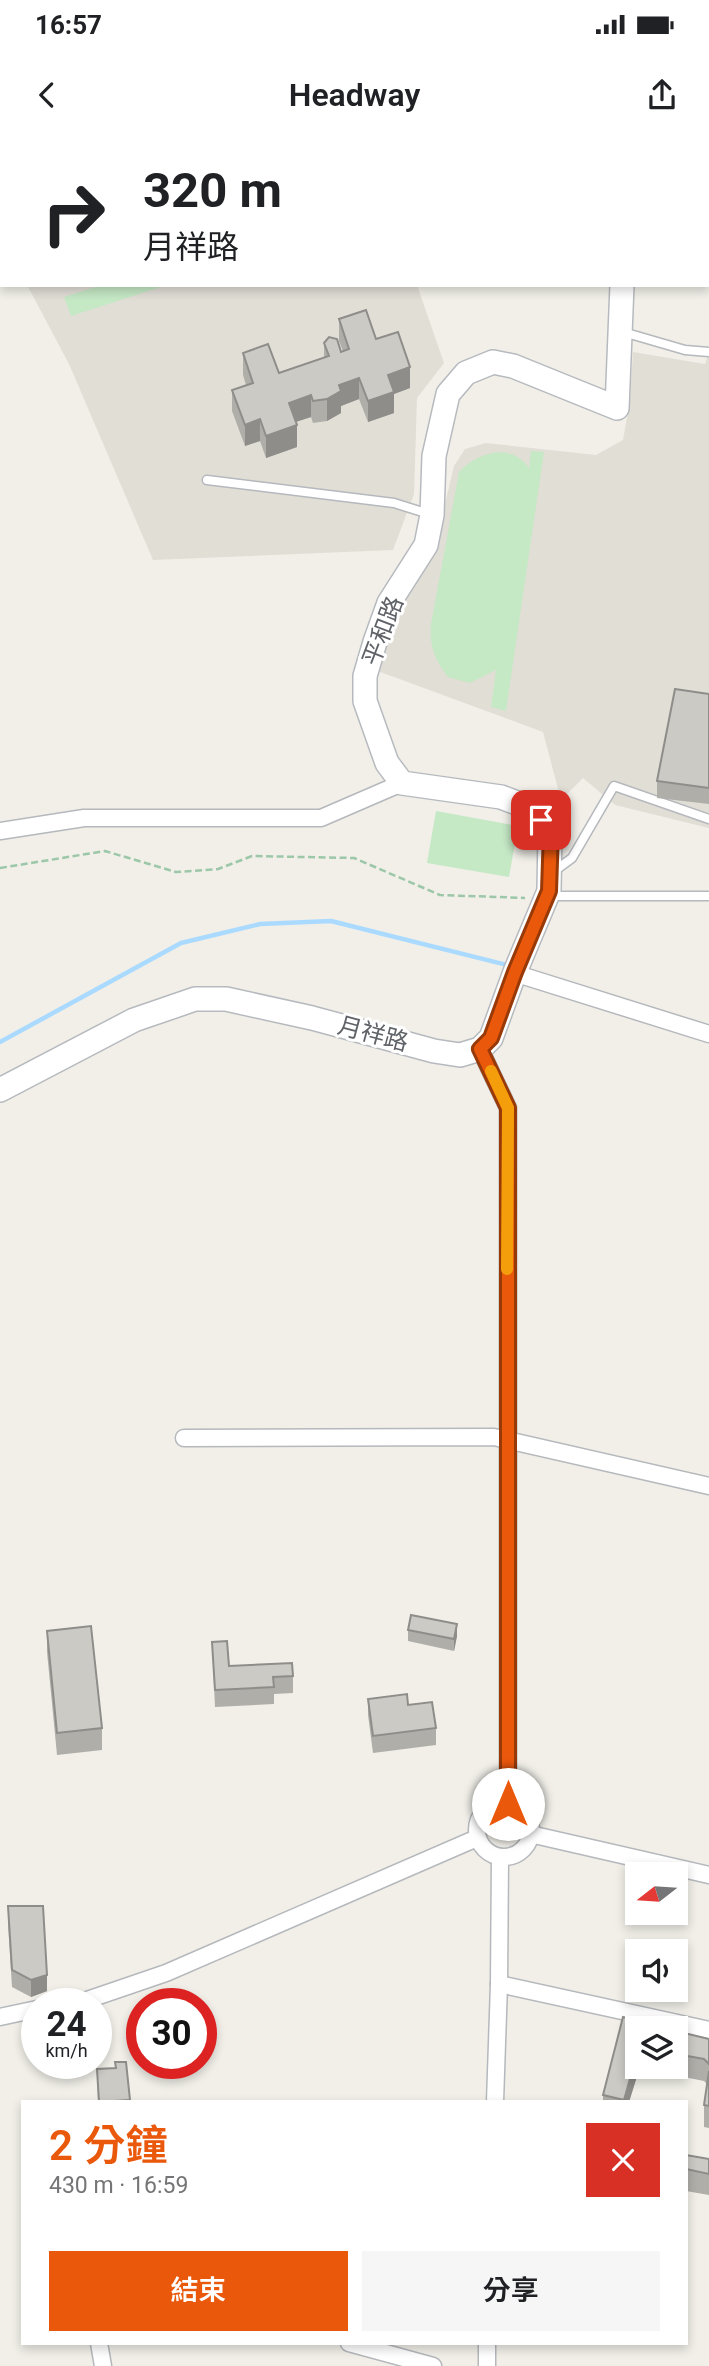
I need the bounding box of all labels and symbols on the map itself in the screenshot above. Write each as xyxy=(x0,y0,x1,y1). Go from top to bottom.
street label: 平和路 xyxy=(357,592,409,670)
pin xyxy=(511,790,571,850)
street label: 月祥路 xyxy=(335,1011,411,1057)
position arrow xyxy=(471,1767,545,1841)
north arrow xyxy=(625,1862,688,1925)
speed limit sign: 30 xyxy=(126,1988,217,2079)

